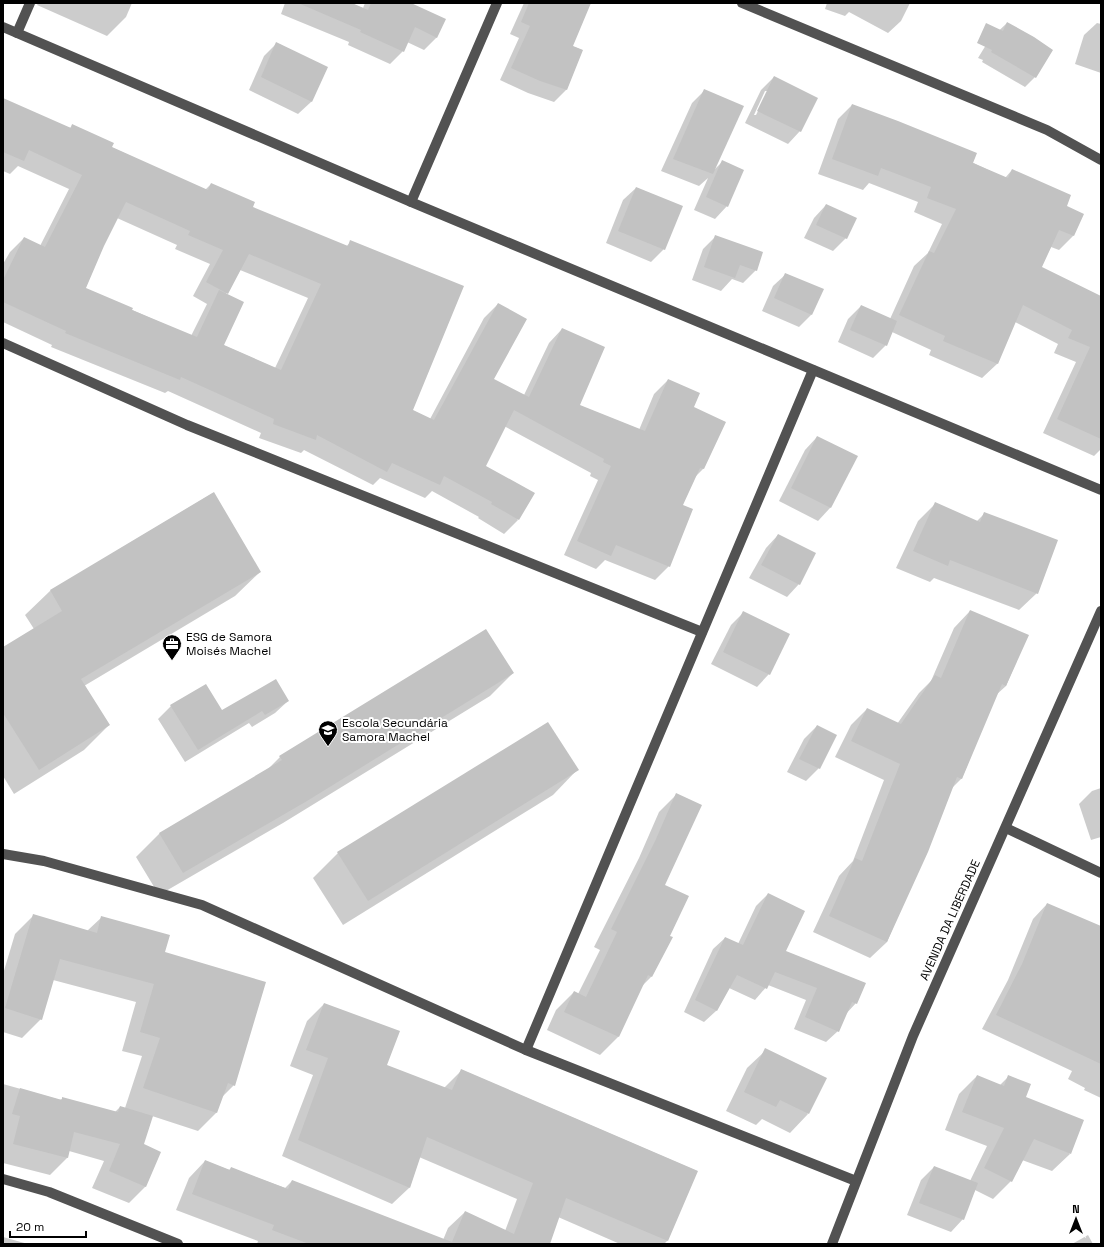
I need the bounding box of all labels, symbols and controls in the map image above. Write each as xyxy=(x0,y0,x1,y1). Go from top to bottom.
place label: ESG de Samora Moisés Machel xyxy=(186,629,272,659)
office icon: ESG de Samora Moisés Machel xyxy=(161,633,183,661)
place label: Escola Secundária Samora Machel xyxy=(342,715,448,745)
school or university icon: Escola Secundária Samora Machel xyxy=(317,719,339,747)
street label: AVENIDA DA LIBERDADE xyxy=(916,857,984,983)
north arrow xyxy=(1056,1199,1096,1239)
text: N xyxy=(1072,1202,1080,1216)
scale bar xyxy=(10,1213,86,1239)
text: 20 m xyxy=(16,1219,44,1235)

